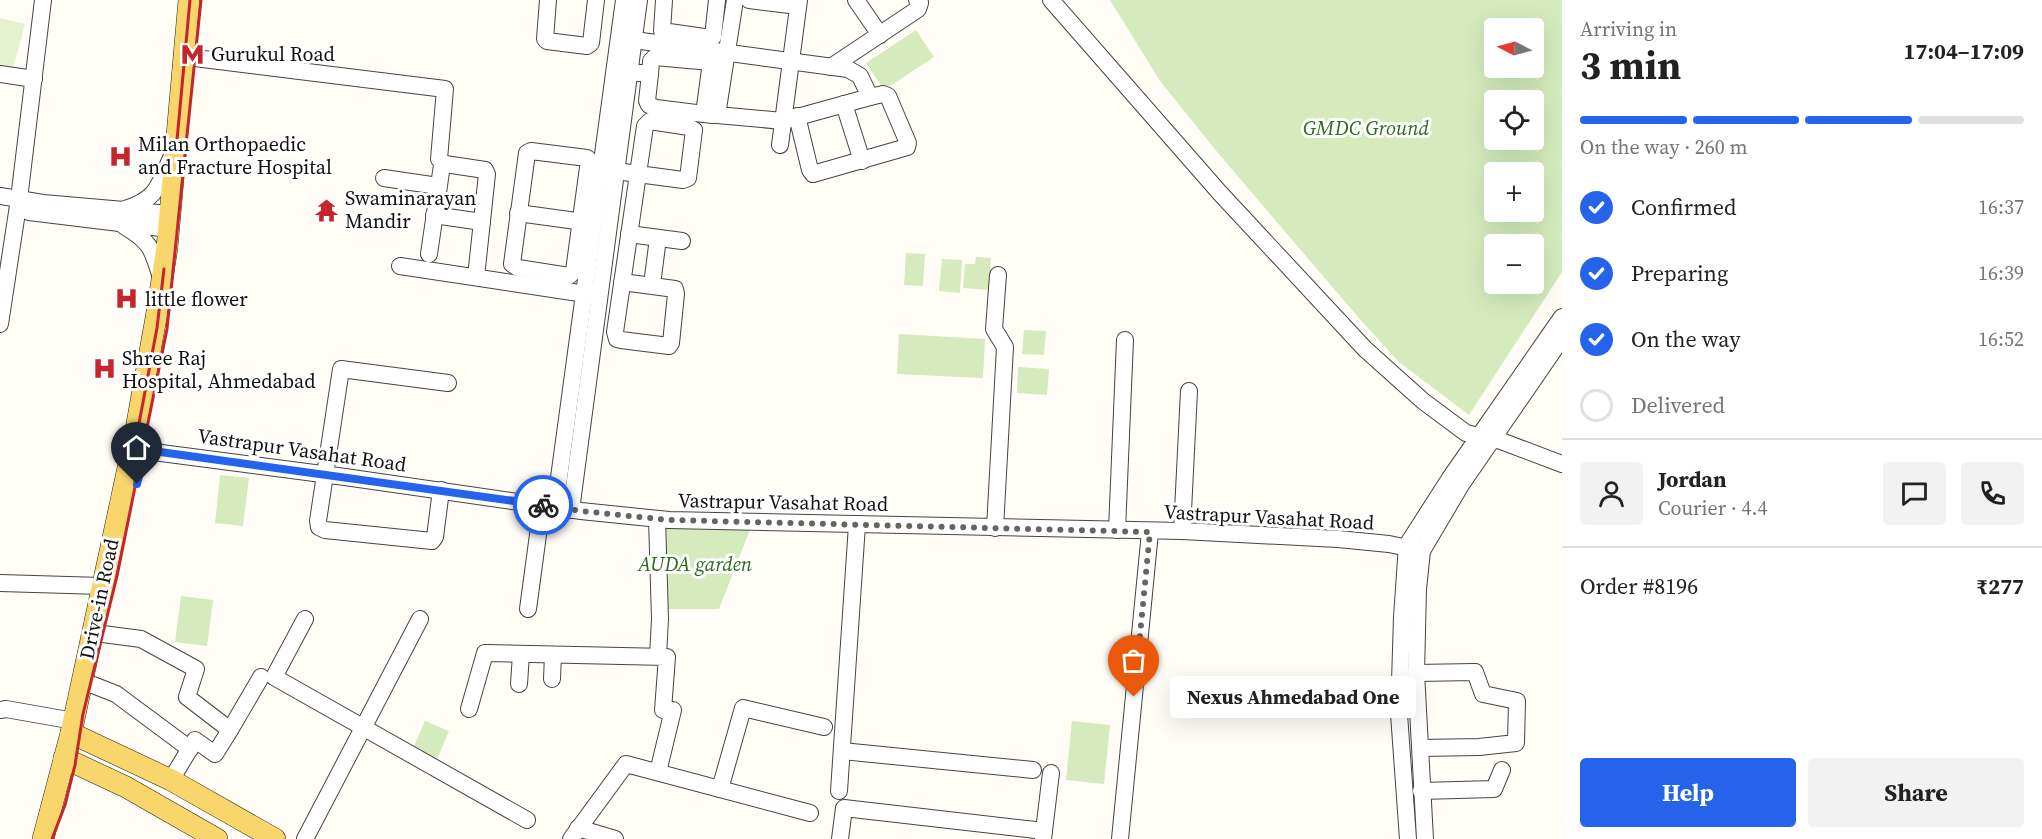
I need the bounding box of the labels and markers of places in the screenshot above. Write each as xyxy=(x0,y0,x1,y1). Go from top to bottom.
place label: Gurukul Road xyxy=(211,40,336,68)
metro station icon: Gurukul Road xyxy=(180,41,206,67)
place label: Milan Orthopaedic and Fracture Hospital xyxy=(138,130,332,181)
hospital icon: Milan Orthopaedic and Fracture Hospital xyxy=(107,143,133,169)
place label: Swaminarayan Mandir xyxy=(345,184,476,235)
temple icon: Swaminarayan Mandir xyxy=(314,197,340,223)
place label: little flower xyxy=(145,285,248,313)
hospital icon: little flower xyxy=(114,286,140,312)
place label: Shree Raj Hospital, Ahmedabad xyxy=(122,344,316,395)
hospital icon: Shree Raj Hospital, Ahmedabad xyxy=(91,356,117,382)
pin xyxy=(111,422,162,484)
pin xyxy=(1108,635,1159,697)
callout: Nexus Ahmedabad One xyxy=(1170,676,1416,718)

